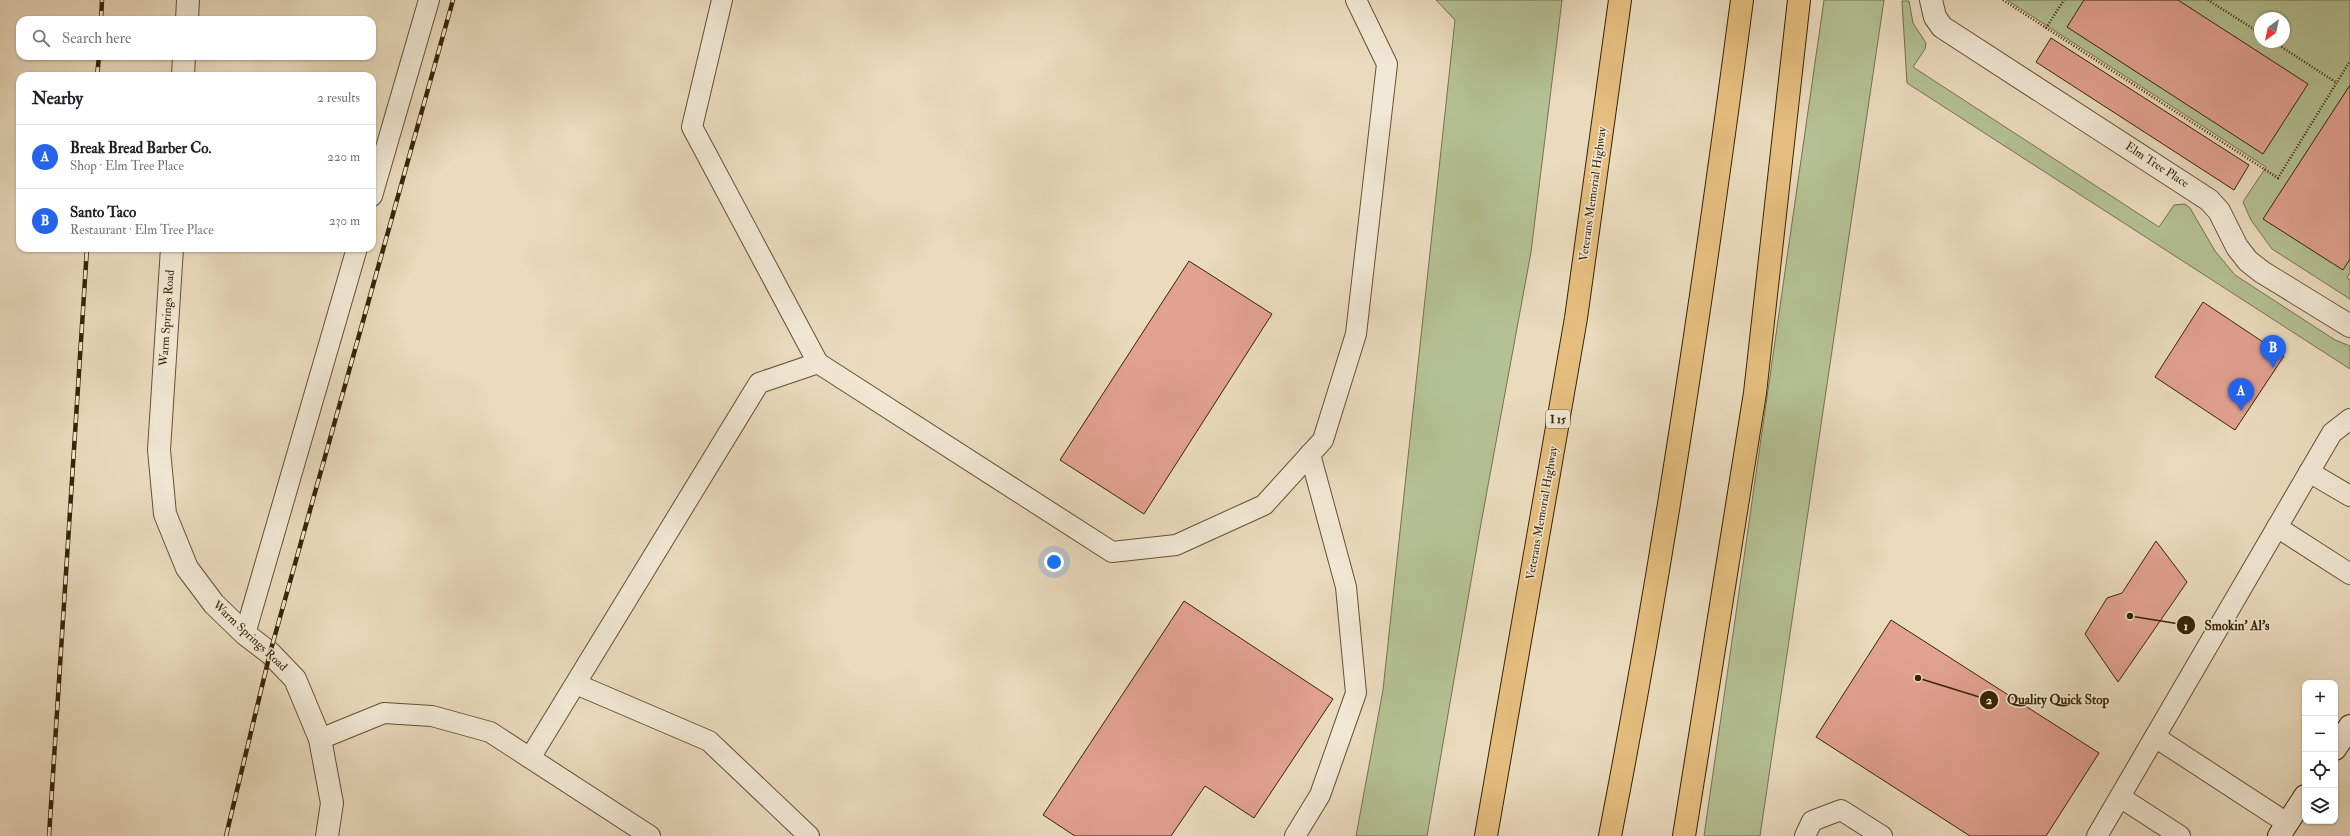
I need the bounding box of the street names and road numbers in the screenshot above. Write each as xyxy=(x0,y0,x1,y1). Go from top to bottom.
street label: Veterans Memorial Highway xyxy=(1576,125,1610,262)
street label: Elm Tree Place xyxy=(2122,139,2192,191)
street label: Warm Springs Road xyxy=(156,269,178,368)
road number: I 15 xyxy=(1546,410,1570,428)
street label: Veterans Memorial Highway xyxy=(1523,444,1561,581)
street label: Warm Springs Road xyxy=(209,597,290,674)

